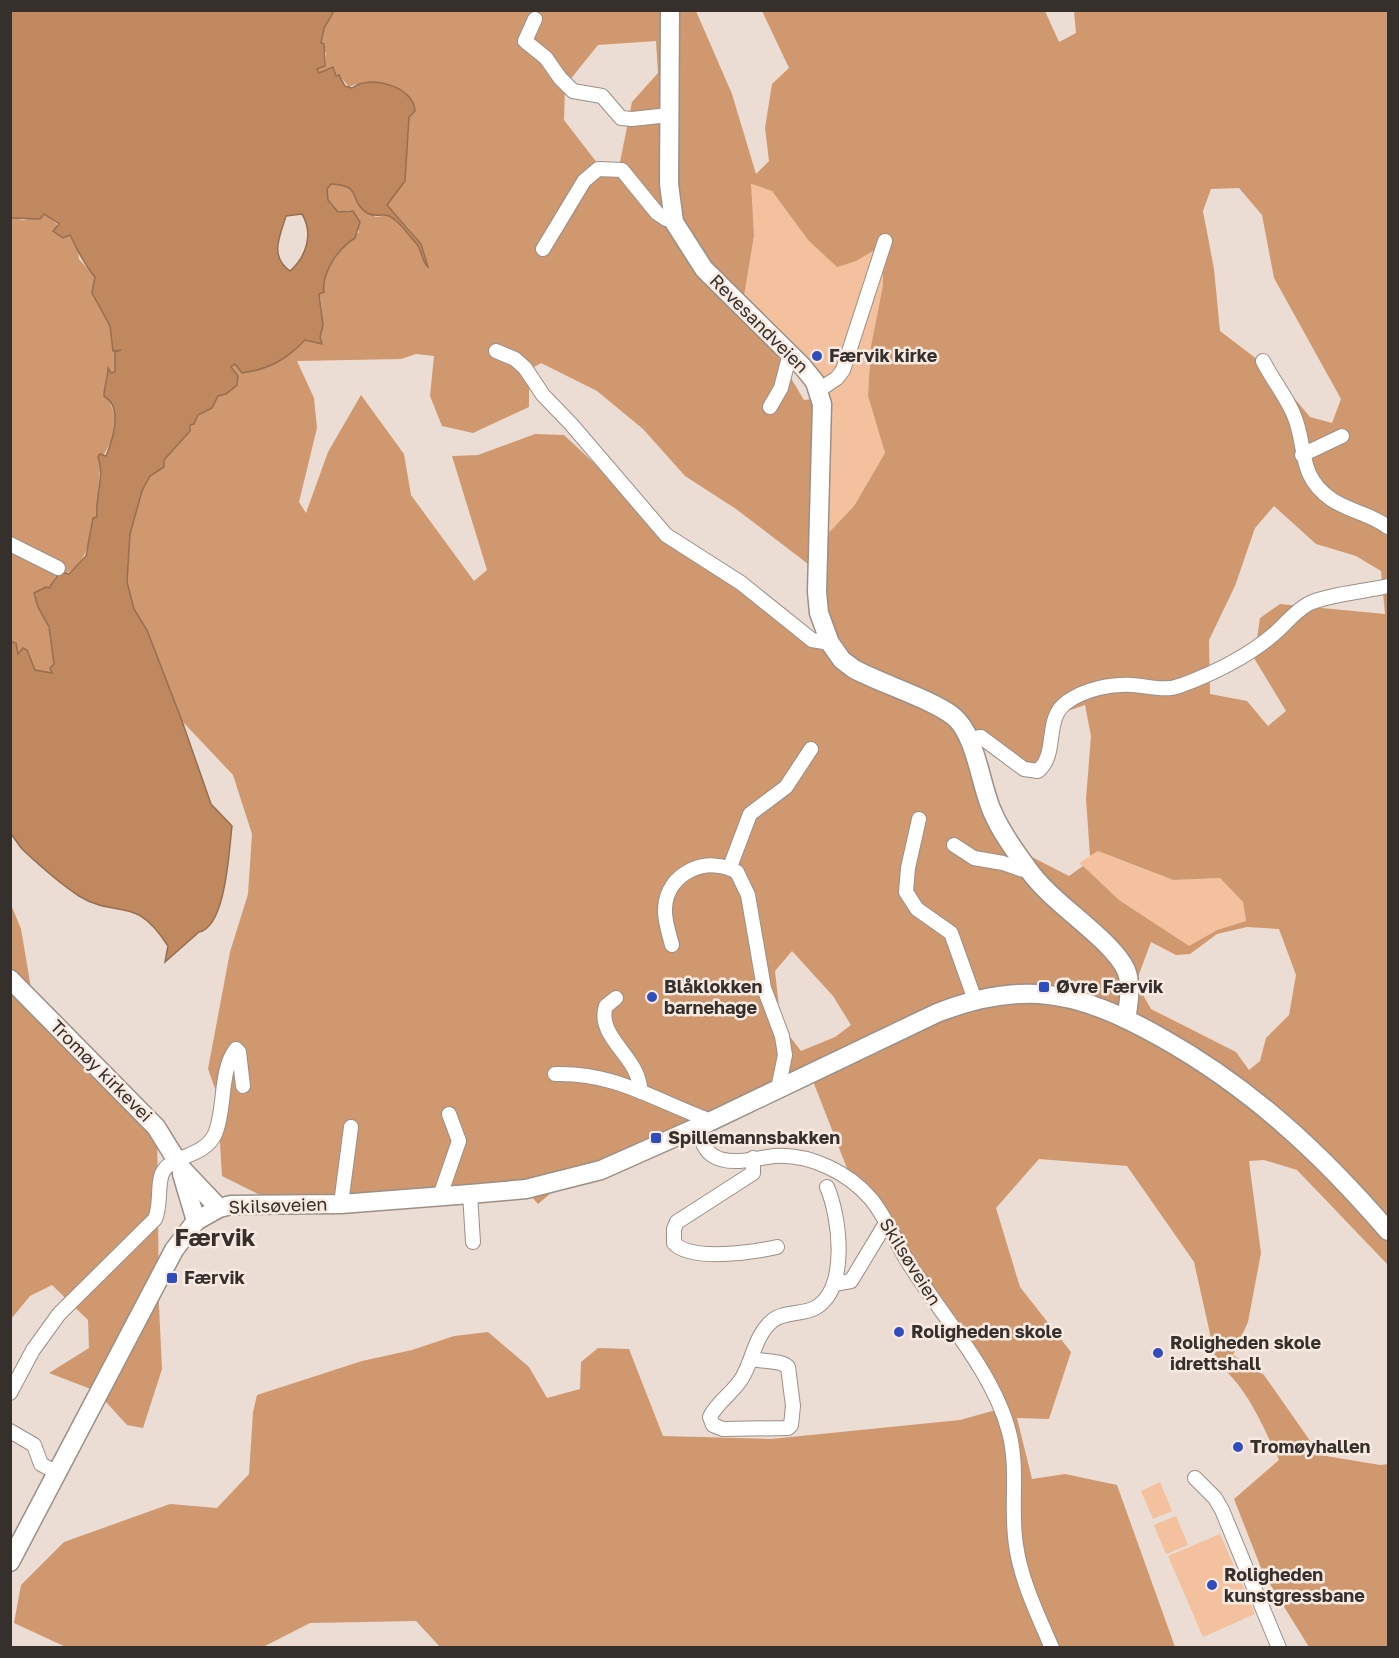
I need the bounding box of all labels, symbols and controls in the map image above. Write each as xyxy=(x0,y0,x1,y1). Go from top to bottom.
street label: Revesandveien xyxy=(706,269,814,377)
place label: Færvik kirke xyxy=(829,344,938,366)
marker: Færvik kirke xyxy=(810,349,824,363)
place label: Blåklokken barnehage xyxy=(664,975,762,1018)
place label: Øvre Færvik xyxy=(1056,975,1164,997)
marker: Øvre Færvik xyxy=(1037,980,1051,994)
marker: Blåklokken barnehage xyxy=(645,990,659,1004)
street label: Tromøy kirkevei xyxy=(46,1015,157,1126)
place label: Spillemannsbakken xyxy=(668,1126,840,1148)
marker: Spillemannsbakken xyxy=(649,1131,663,1145)
street label: Skilsøveien xyxy=(228,1192,328,1218)
street label: Skilsøveien xyxy=(875,1214,946,1309)
district label: Færvik xyxy=(174,1222,256,1251)
place label: Færvik xyxy=(184,1266,245,1288)
marker: Færvik xyxy=(165,1271,179,1285)
place label: Roligheden skole xyxy=(911,1320,1063,1342)
marker: Roligheden skole xyxy=(892,1325,906,1339)
place label: Roligheden skole idrettshall xyxy=(1170,1331,1322,1374)
marker: Roligheden skole idrettshall xyxy=(1151,1346,1165,1360)
place label: Tromøyhallen xyxy=(1250,1435,1371,1457)
marker: Tromøyhallen xyxy=(1231,1440,1245,1454)
place label: Roligheden kunstgressbane xyxy=(1224,1563,1365,1606)
marker: Roligheden kunstgressbane xyxy=(1205,1578,1219,1592)

